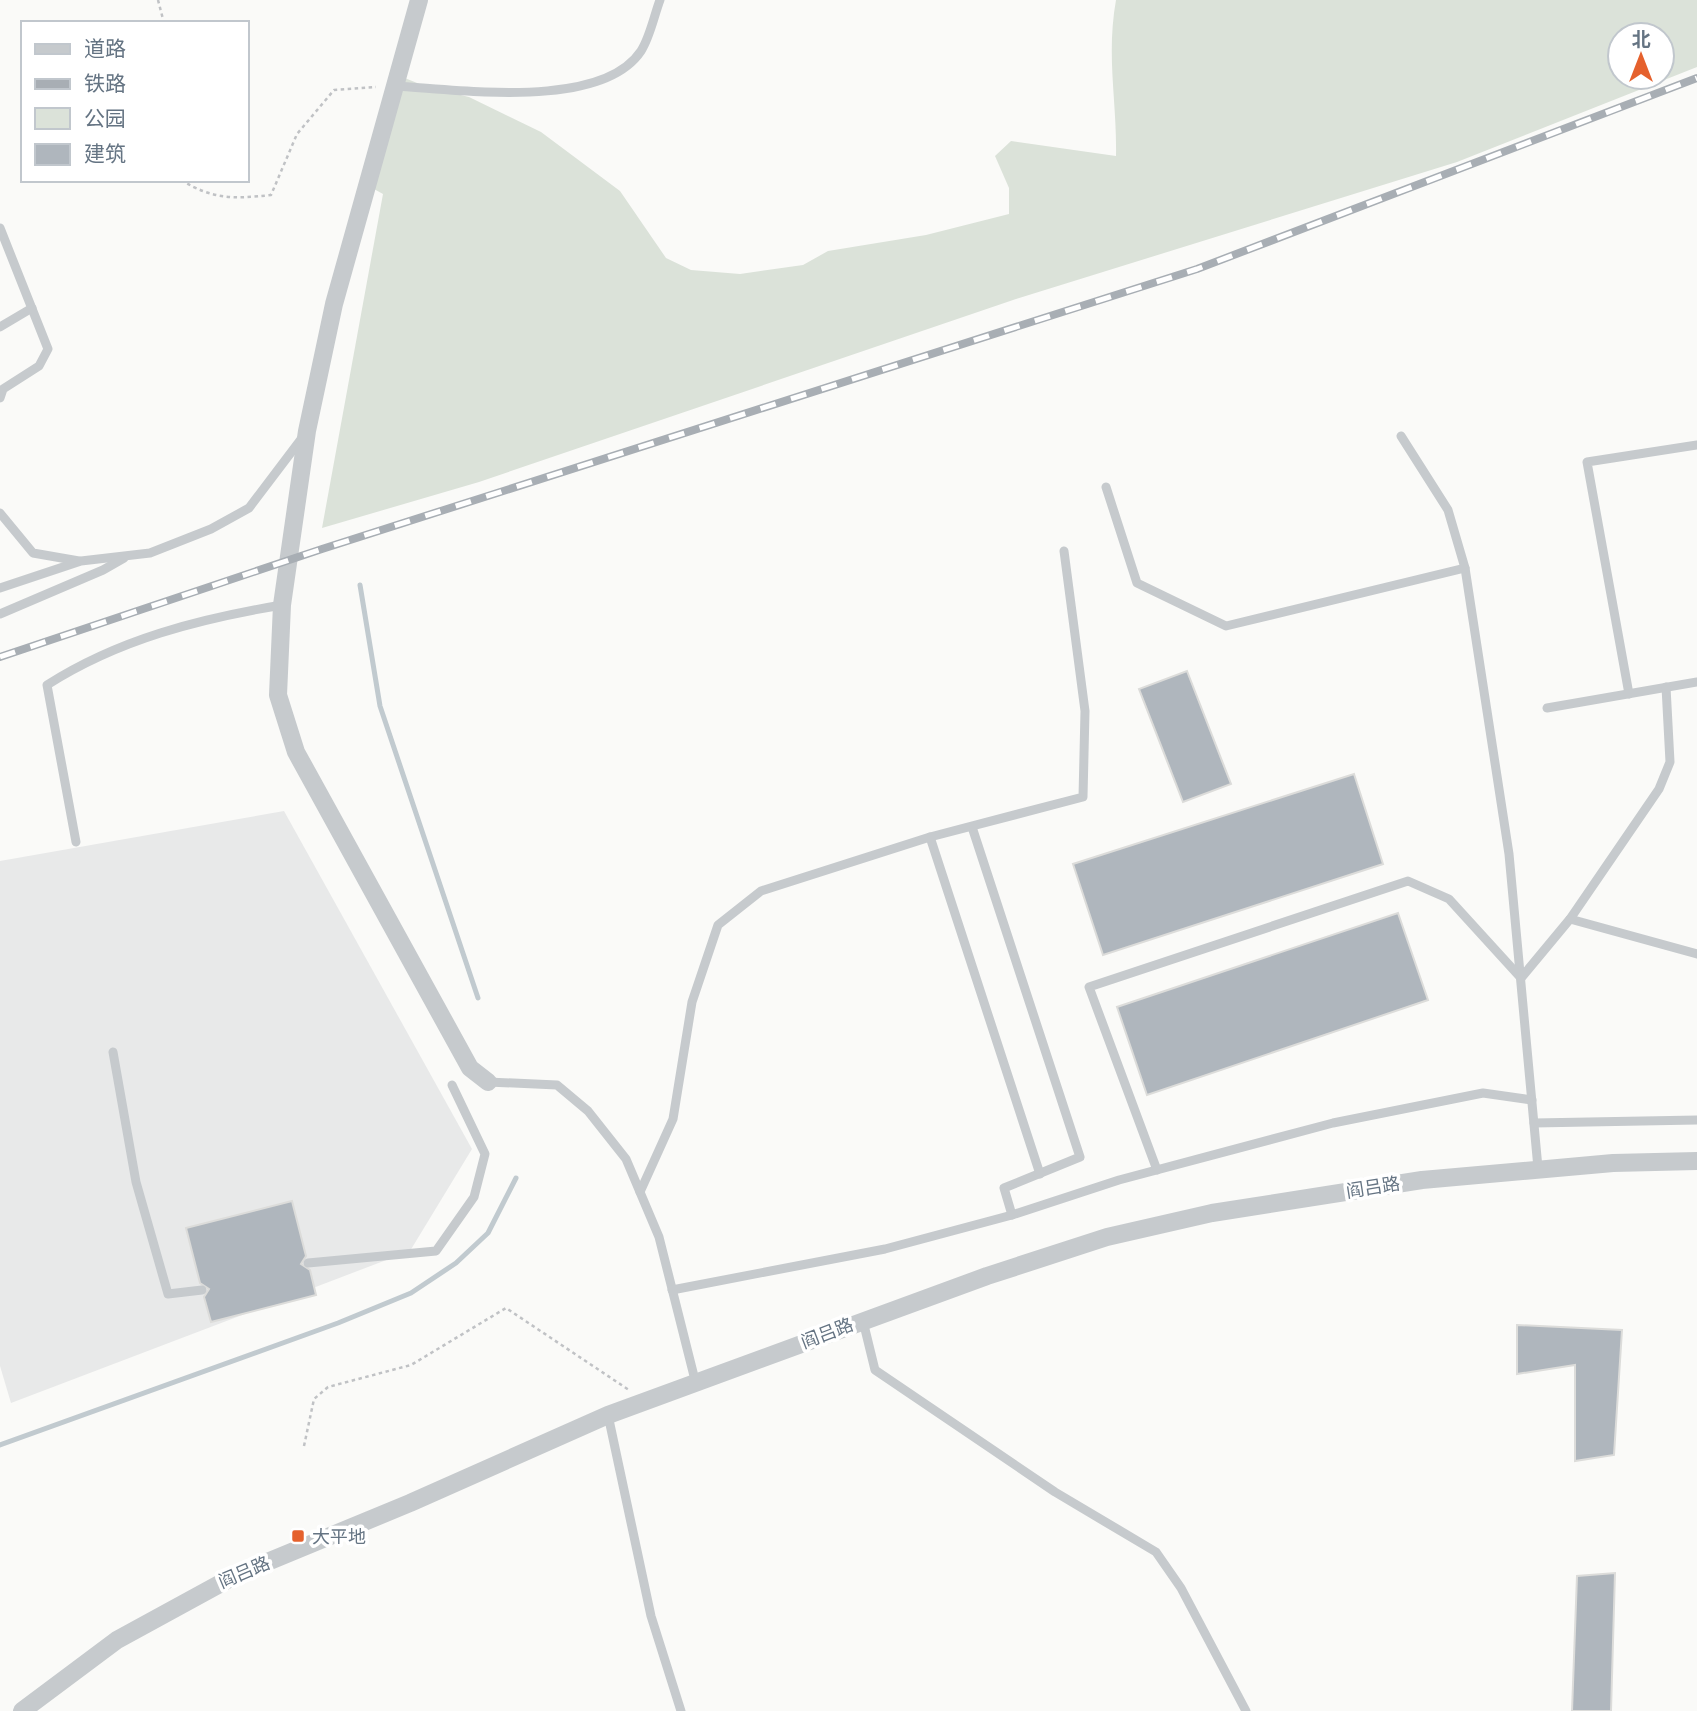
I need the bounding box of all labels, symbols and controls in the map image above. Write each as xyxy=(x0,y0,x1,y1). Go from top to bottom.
legend xyxy=(21,21,248,182)
north arrow xyxy=(1606,21,1676,91)
text: 北 xyxy=(1631,27,1651,51)
text: 道路 xyxy=(84,35,126,61)
text: 铁路 xyxy=(84,70,126,96)
text: 公园 xyxy=(84,105,126,131)
text: 建筑 xyxy=(84,140,126,166)
street label: 阎吕路 xyxy=(1345,1171,1401,1203)
street label: 阎吕路 xyxy=(798,1313,856,1353)
place label: 大平地 xyxy=(312,1525,366,1548)
marker: 大平地 xyxy=(290,1528,306,1544)
street label: 阎吕路 xyxy=(215,1551,273,1593)

